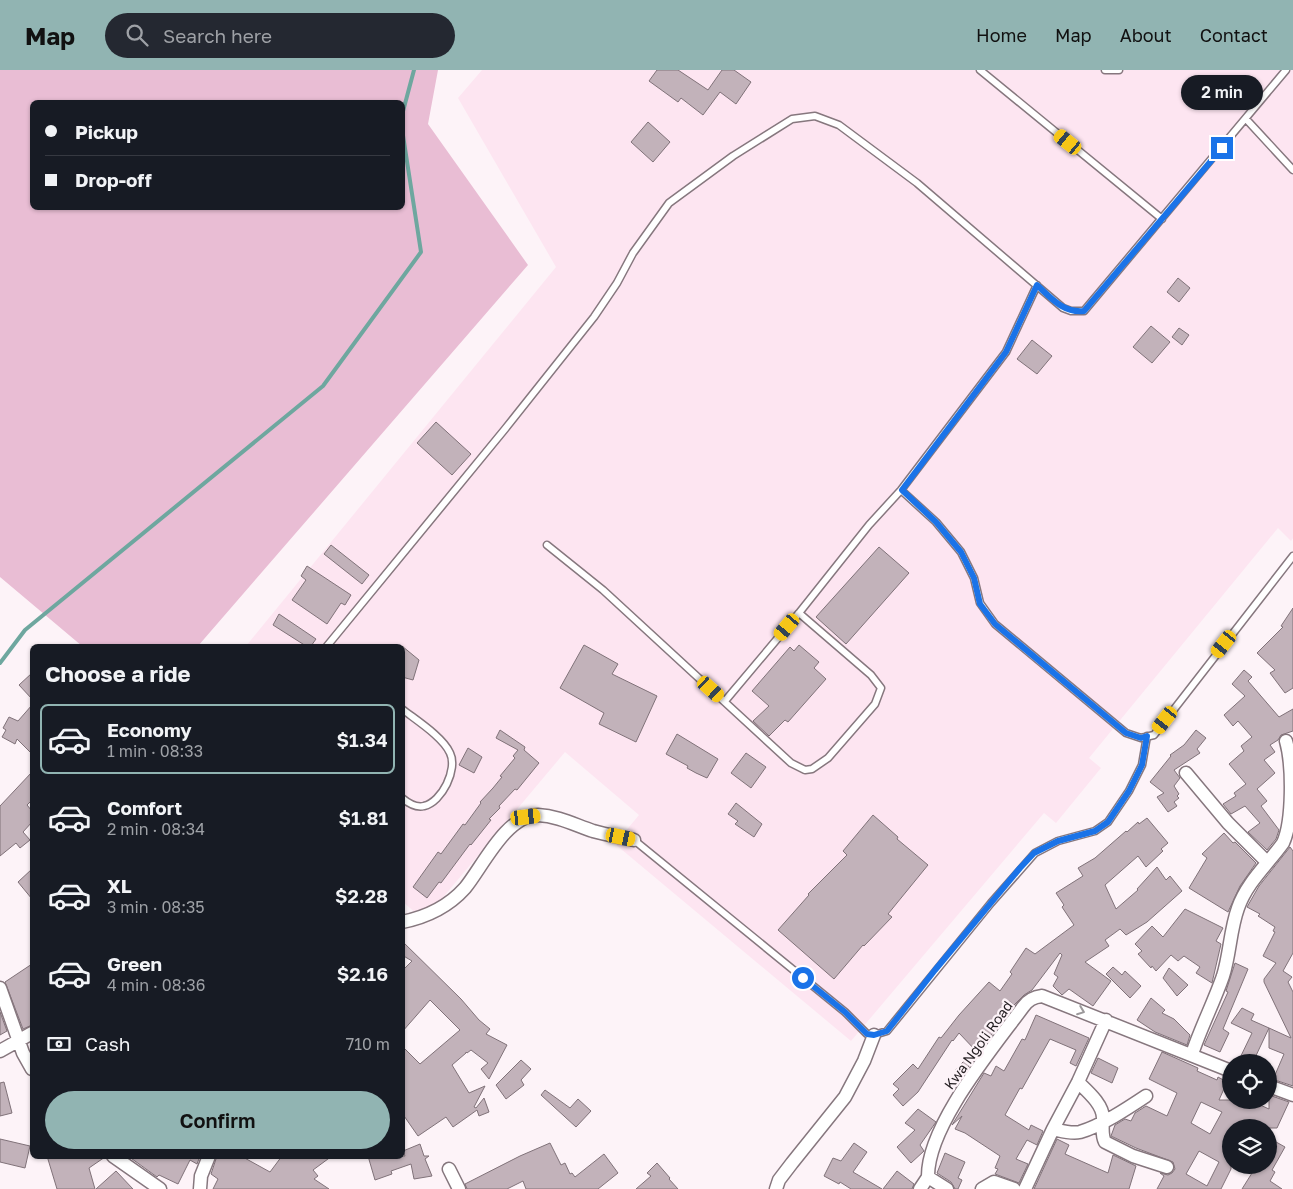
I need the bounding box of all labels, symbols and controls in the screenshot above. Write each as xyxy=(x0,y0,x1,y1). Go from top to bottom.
search box xyxy=(105,13,455,58)
text: Map xyxy=(25,21,75,50)
icon: search xyxy=(123,21,151,49)
text: Search here xyxy=(163,24,272,47)
text: Home xyxy=(976,24,1027,46)
text: Map xyxy=(1055,24,1092,46)
text: About xyxy=(1120,24,1172,46)
text: Contact xyxy=(1200,24,1268,46)
callout: 2 min xyxy=(1181,75,1263,110)
text: 2 min xyxy=(1201,82,1243,102)
text: Pickup xyxy=(75,120,138,143)
car xyxy=(1051,127,1084,157)
route end xyxy=(1211,137,1233,159)
text: Drop-off xyxy=(75,168,152,191)
car xyxy=(771,611,802,643)
car xyxy=(1208,628,1239,660)
text: Choose a ride xyxy=(45,660,191,687)
car xyxy=(694,673,727,705)
car xyxy=(1149,704,1180,736)
icon: car xyxy=(47,717,92,762)
text: Economy xyxy=(107,718,192,741)
text: $1.34 xyxy=(337,728,388,751)
text: 1 min · 08:33 xyxy=(107,741,203,761)
icon: car xyxy=(47,795,92,840)
text: Comfort xyxy=(107,796,182,819)
text: $1.81 xyxy=(338,806,388,829)
car xyxy=(510,808,541,826)
text: 2 min · 08:34 xyxy=(107,819,205,839)
car xyxy=(604,827,637,847)
icon: car xyxy=(47,873,92,918)
text: XL xyxy=(107,874,132,897)
text: $2.28 xyxy=(335,884,388,907)
text: 3 min · 08:35 xyxy=(107,897,205,917)
icon: car xyxy=(47,951,92,996)
text: Green xyxy=(107,952,162,975)
text: $2.16 xyxy=(337,962,388,985)
route start xyxy=(792,967,814,989)
text: 4 min · 08:36 xyxy=(107,975,205,995)
street label: Kwa Ngoli Road xyxy=(940,997,1016,1093)
one-way arrow xyxy=(1076,1005,1085,1015)
icon: cash xyxy=(45,1030,73,1058)
text: Cash xyxy=(85,1032,130,1055)
text: 710 m xyxy=(346,1034,390,1054)
map controls xyxy=(1222,1054,1277,1174)
button: locate xyxy=(1222,1054,1277,1109)
button: Confirm xyxy=(45,1091,390,1149)
button: layers xyxy=(1222,1119,1277,1174)

